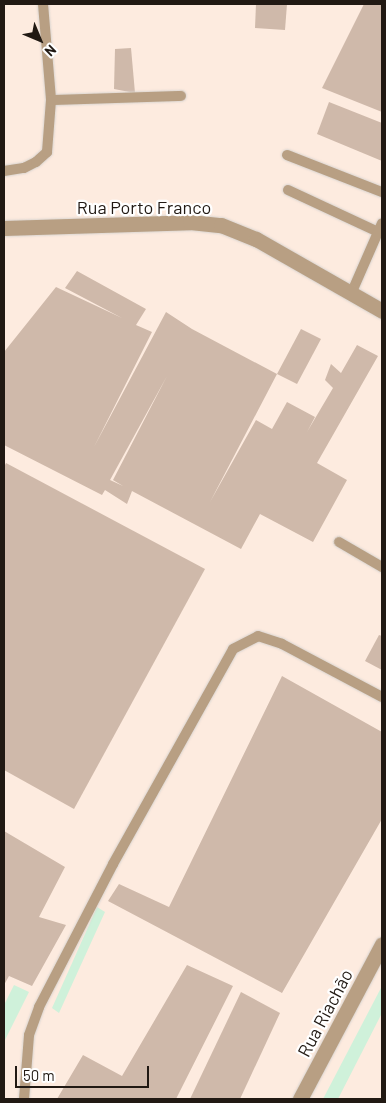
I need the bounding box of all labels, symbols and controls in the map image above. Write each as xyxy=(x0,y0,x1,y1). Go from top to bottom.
north arrow xyxy=(15,15,65,65)
text: N xyxy=(42,42,60,60)
street label: Rua Porto Franco xyxy=(77,196,211,218)
street label: Rua Riachão xyxy=(293,965,357,1061)
scale bar xyxy=(18,1056,151,1088)
text: 50 m xyxy=(23,1066,55,1084)

